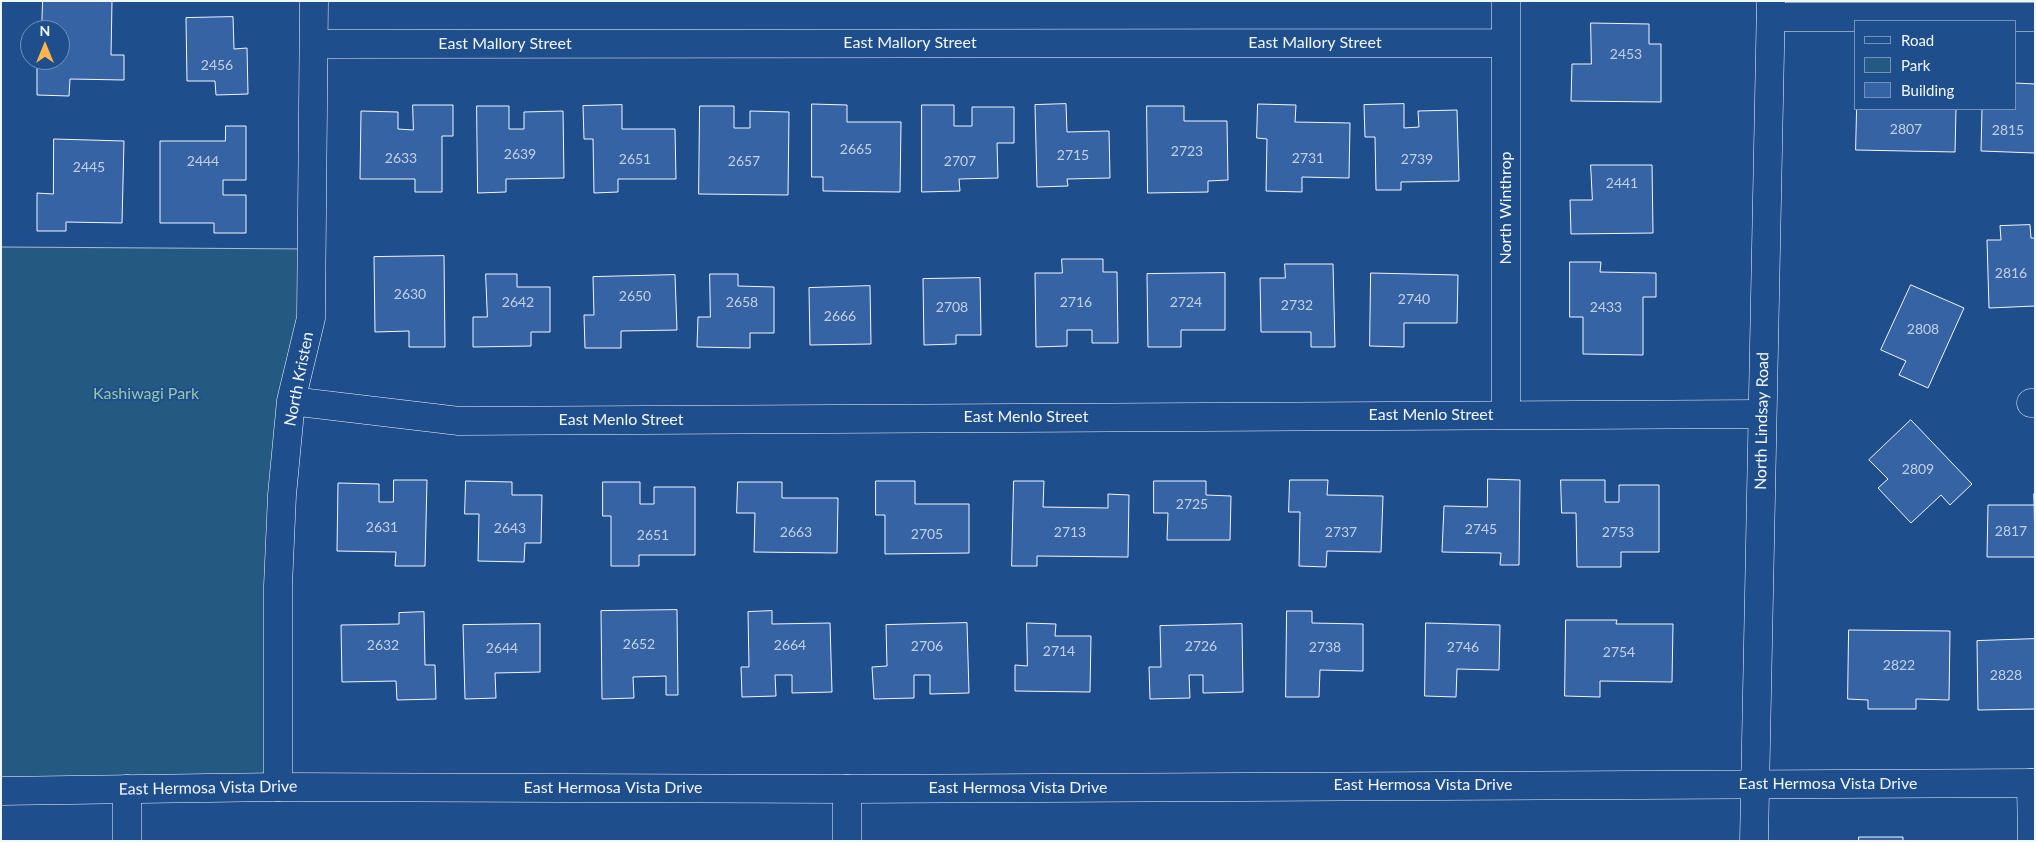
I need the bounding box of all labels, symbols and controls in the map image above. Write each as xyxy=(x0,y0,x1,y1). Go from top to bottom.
north arrow xyxy=(20,20,70,70)
legend xyxy=(1854,20,2016,110)
text: N xyxy=(40,22,50,39)
text: Road xyxy=(1901,31,1934,49)
street label: East Mallory Street xyxy=(843,33,977,53)
street label: East Mallory Street xyxy=(1248,33,1382,53)
street label: East Mallory Street xyxy=(438,34,572,54)
house number: 2453 xyxy=(1610,46,1642,62)
text: Park xyxy=(1901,56,1930,74)
house number: 2456 xyxy=(201,57,233,73)
text: Building xyxy=(1901,81,1954,99)
house number: 2807 xyxy=(1890,121,1922,137)
house number: 2815 xyxy=(1992,122,2024,138)
house number: 2665 xyxy=(840,141,872,157)
house number: 2723 xyxy=(1171,143,1203,159)
house number: 2639 xyxy=(504,146,536,162)
house number: 2715 xyxy=(1057,147,1089,163)
house number: 2633 xyxy=(385,150,417,166)
house number: 2731 xyxy=(1292,150,1324,166)
house number: 2651 xyxy=(619,151,651,167)
house number: 2739 xyxy=(1401,151,1433,167)
street label: North Winthrop xyxy=(1496,152,1516,264)
house number: 2444 xyxy=(187,153,219,169)
house number: 2657 xyxy=(728,153,760,169)
house number: 2707 xyxy=(944,153,976,169)
house number: 2445 xyxy=(73,159,105,175)
house number: 2441 xyxy=(1606,175,1638,191)
house number: 2816 xyxy=(1995,265,2027,281)
house number: 2630 xyxy=(394,286,426,302)
house number: 2650 xyxy=(619,288,651,304)
house number: 2740 xyxy=(1398,291,1430,307)
house number: 2642 xyxy=(502,294,534,310)
house number: 2658 xyxy=(726,294,758,310)
house number: 2716 xyxy=(1060,294,1092,310)
house number: 2724 xyxy=(1170,294,1202,310)
house number: 2732 xyxy=(1281,297,1313,313)
house number: 2708 xyxy=(936,299,968,315)
house number: 2433 xyxy=(1590,299,1622,315)
house number: 2666 xyxy=(824,308,856,324)
house number: 2808 xyxy=(1907,321,1939,337)
street label: North Kristen xyxy=(280,330,318,428)
street label: North Lindsay Road xyxy=(1751,352,1773,490)
park label: Kashiwagi Park xyxy=(93,384,199,404)
street label: East Menlo Street xyxy=(1369,405,1493,425)
street label: East Menlo Street xyxy=(964,407,1088,427)
street label: East Menlo Street xyxy=(559,410,683,430)
house number: 2809 xyxy=(1902,461,1934,477)
house number: 2725 xyxy=(1176,496,1208,512)
house number: 2631 xyxy=(366,519,398,535)
house number: 2643 xyxy=(494,520,526,536)
house number: 2745 xyxy=(1465,521,1497,537)
house number: 2817 xyxy=(1995,523,2027,539)
house number: 2663 xyxy=(780,524,812,540)
house number: 2713 xyxy=(1054,524,1086,540)
house number: 2737 xyxy=(1325,524,1357,540)
house number: 2753 xyxy=(1602,524,1634,540)
house number: 2705 xyxy=(911,526,943,542)
house number: 2651 xyxy=(637,527,669,543)
house number: 2652 xyxy=(623,636,655,652)
house number: 2632 xyxy=(367,637,399,653)
house number: 2664 xyxy=(774,637,806,653)
house number: 2706 xyxy=(911,638,943,654)
house number: 2726 xyxy=(1185,638,1217,654)
house number: 2738 xyxy=(1309,639,1341,655)
house number: 2746 xyxy=(1447,639,1479,655)
house number: 2644 xyxy=(486,640,518,656)
house number: 2714 xyxy=(1043,643,1075,659)
house number: 2754 xyxy=(1603,644,1635,660)
house number: 2822 xyxy=(1883,657,1915,673)
house number: 2828 xyxy=(1990,667,2022,683)
street label: East Hermosa Vista Drive xyxy=(1739,774,1917,794)
street label: East Hermosa Vista Drive xyxy=(1334,775,1512,795)
street label: East Hermosa Vista Drive xyxy=(118,777,298,799)
street label: East Hermosa Vista Drive xyxy=(524,778,702,798)
street label: East Hermosa Vista Drive xyxy=(929,778,1107,798)

